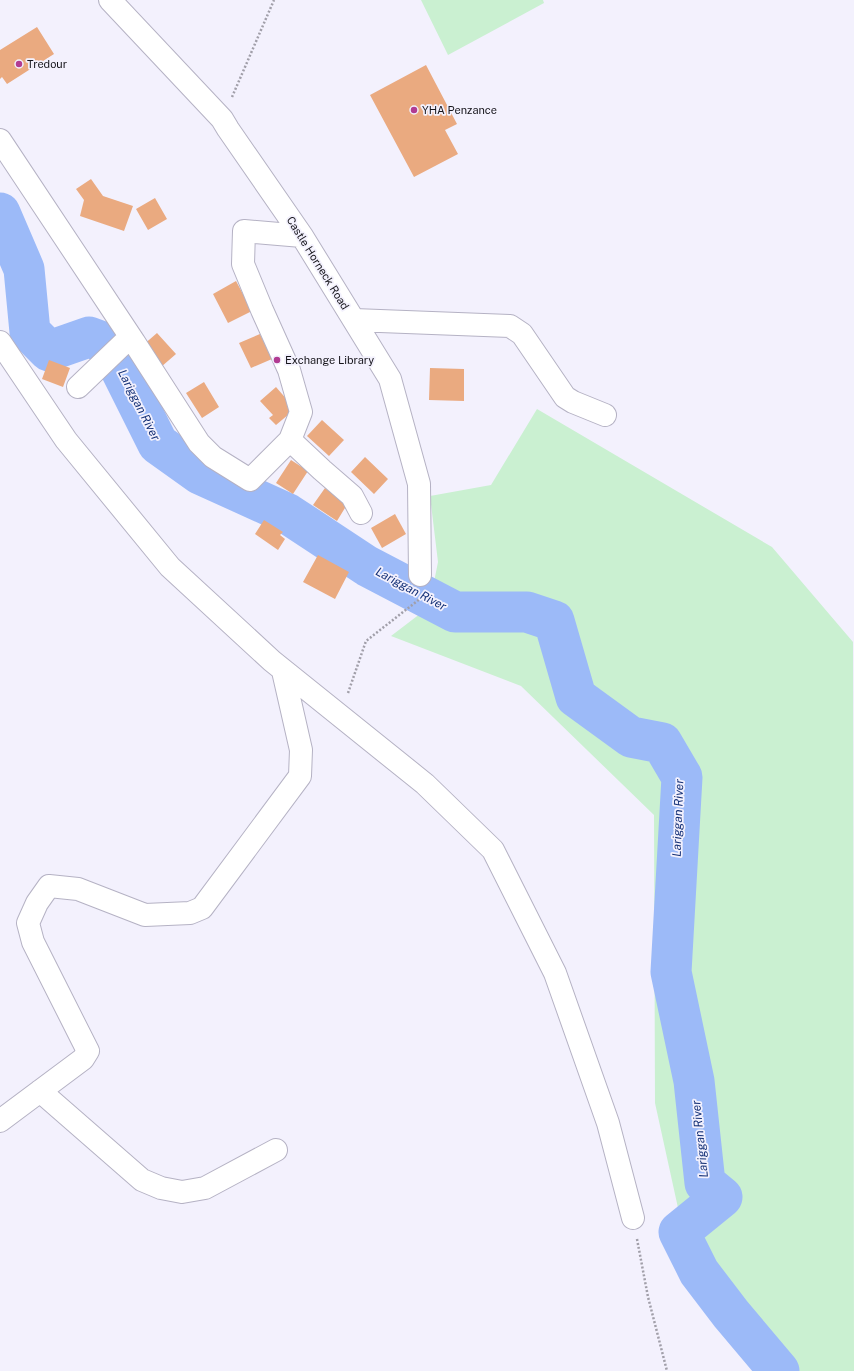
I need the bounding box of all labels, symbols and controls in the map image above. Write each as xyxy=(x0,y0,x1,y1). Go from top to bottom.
place label: Tredour xyxy=(27,58,67,70)
marker: Tredour xyxy=(14,59,24,69)
place label: YHA Penzance xyxy=(422,104,497,116)
marker: YHA Penzance xyxy=(409,105,419,115)
street label: Castle Horneck Road xyxy=(284,214,352,312)
place label: Exchange Library xyxy=(285,354,374,366)
marker: Exchange Library xyxy=(272,355,282,365)
water label: Lariggan River xyxy=(115,367,163,443)
water label: Lariggan River xyxy=(373,565,449,614)
water label: Lariggan River xyxy=(670,778,686,857)
water label: Lariggan River xyxy=(689,1099,711,1178)

